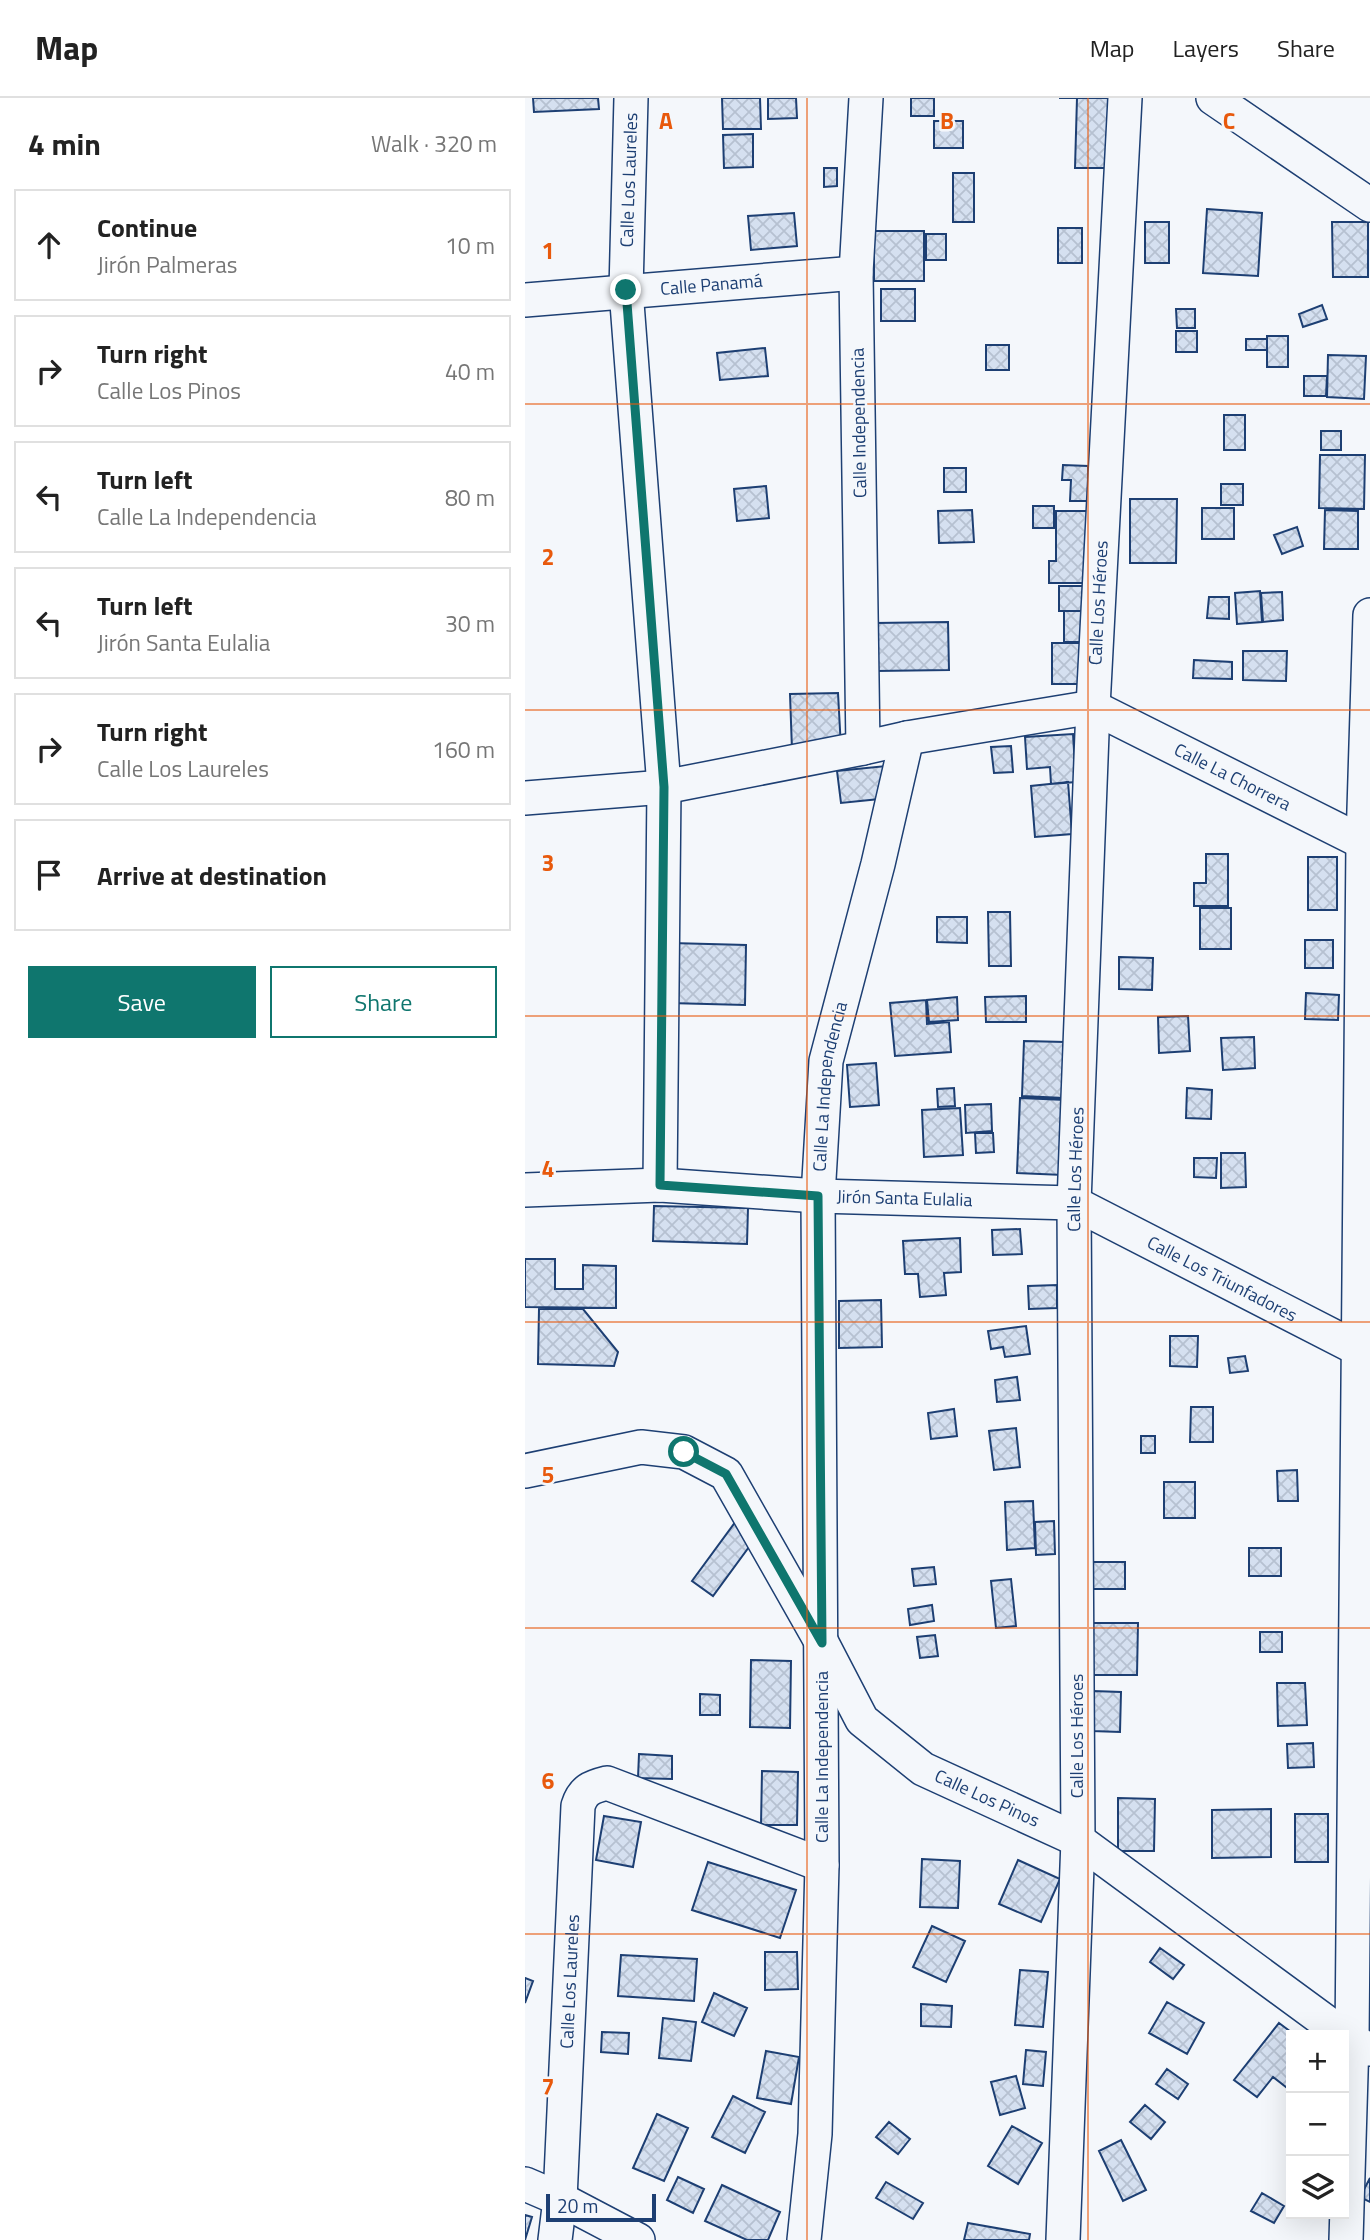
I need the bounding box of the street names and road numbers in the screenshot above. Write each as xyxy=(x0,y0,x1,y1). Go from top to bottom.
street label: Calle Los Laureles xyxy=(613,112,644,248)
street label: Calle Panamá xyxy=(659,267,764,302)
street label: Calle Independencia xyxy=(844,348,873,498)
street label: Calle Los Héroes xyxy=(1081,540,1115,666)
street label: Calle La Chorrera xyxy=(1170,736,1296,817)
street label: Calle La Independencia xyxy=(805,998,854,1172)
street label: Calle Los Héroes xyxy=(1060,1106,1091,1232)
street label: Jirón Santa Eulalia xyxy=(836,1183,973,1213)
street label: Calle Los Triunfadores xyxy=(1142,1229,1302,1328)
street label: Calle La Independencia xyxy=(808,1671,835,1843)
street label: Calle Los Héroes xyxy=(1063,1674,1090,1798)
street label: Calle Los Pinos xyxy=(930,1762,1044,1834)
street label: Calle Los Laureles xyxy=(553,1914,586,2049)

